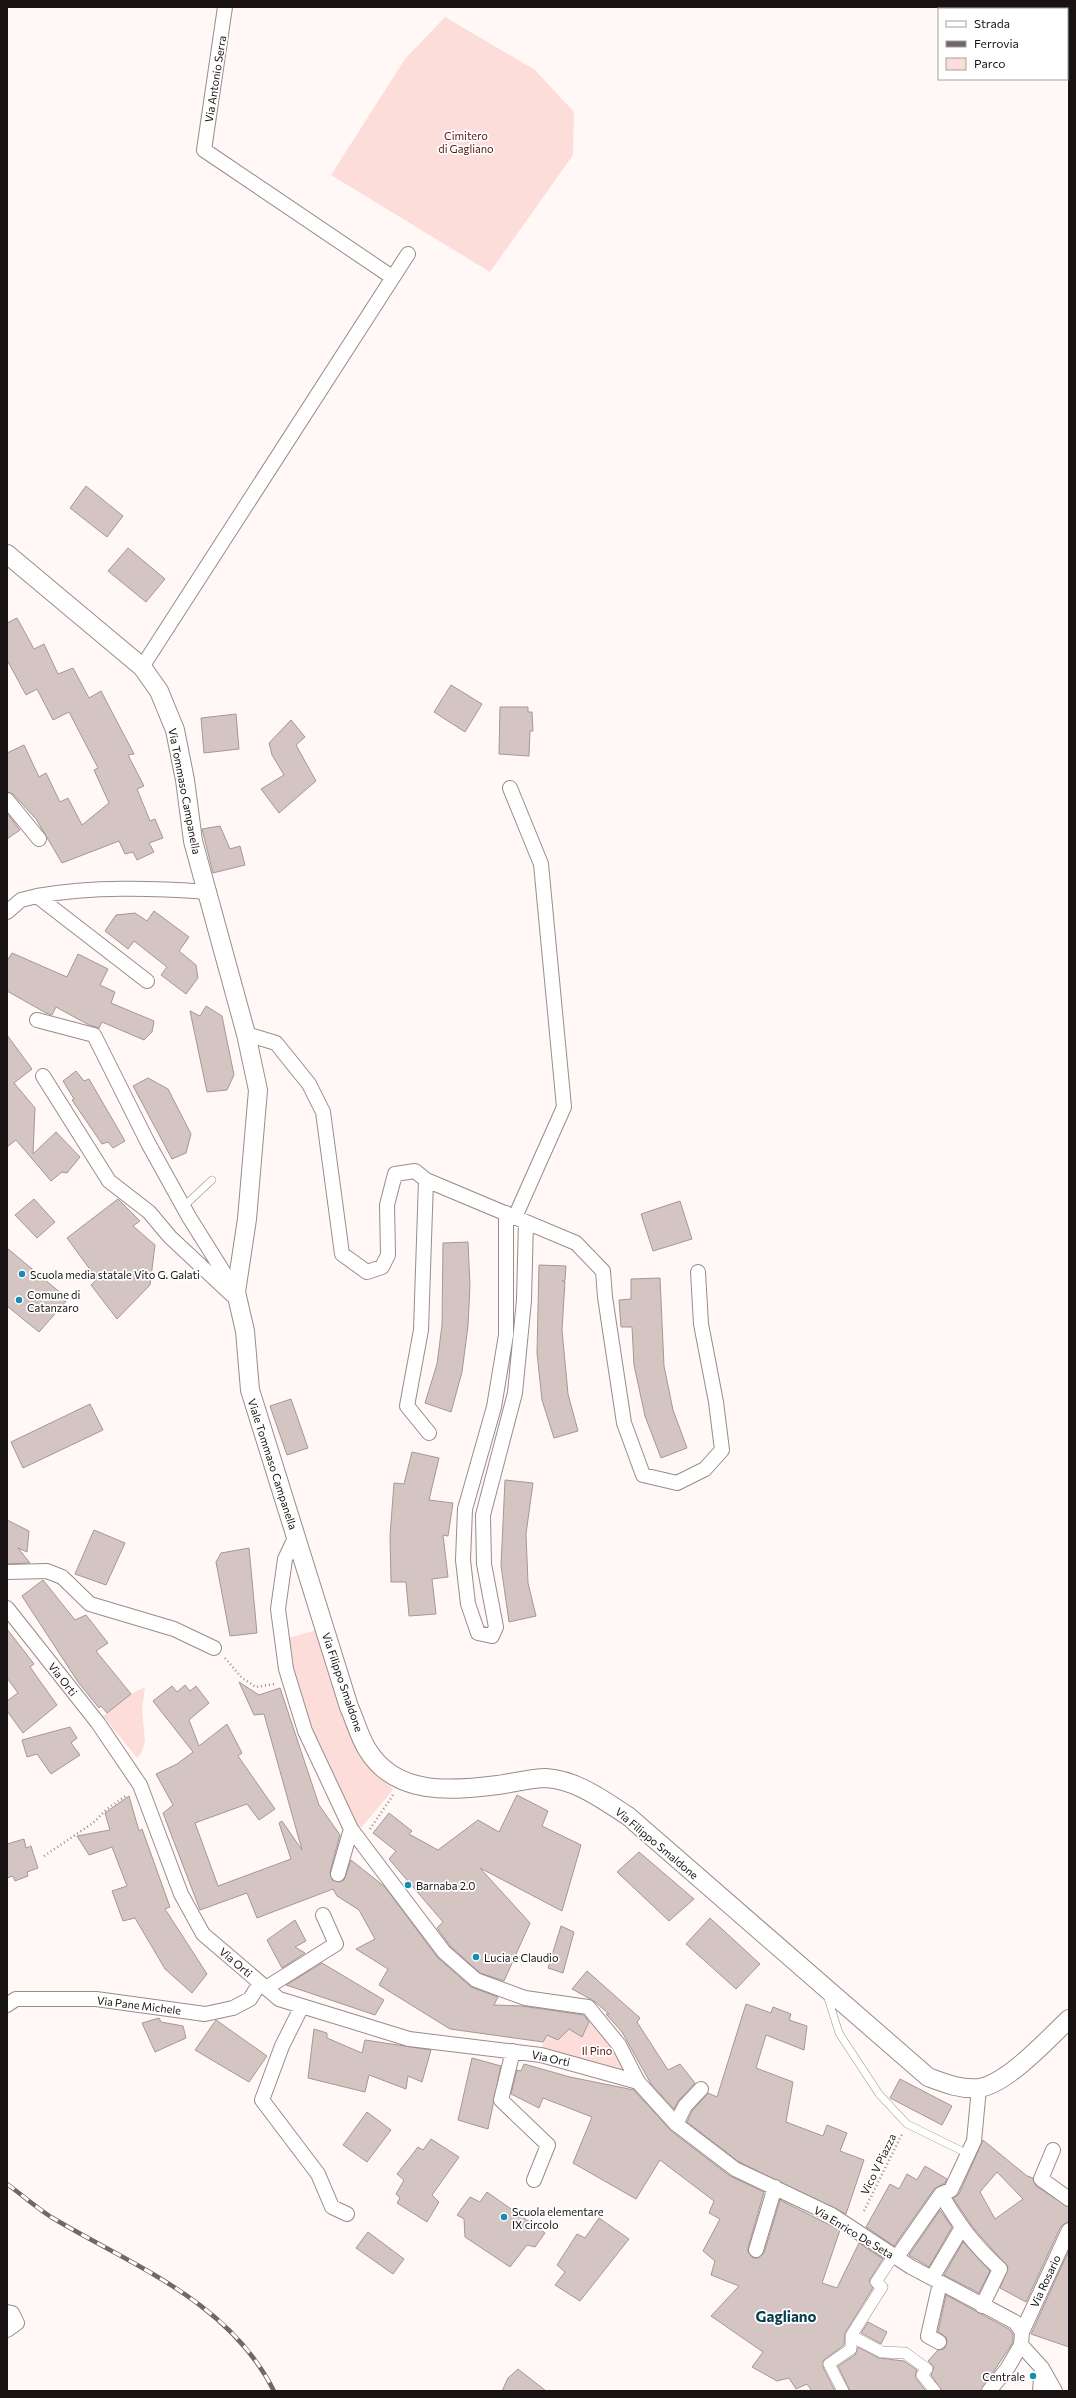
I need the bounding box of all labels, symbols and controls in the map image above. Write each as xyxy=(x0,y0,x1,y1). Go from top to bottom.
legend xyxy=(938,8,1068,80)
text: Strada xyxy=(974,16,1010,30)
street label: Via Antonio Serra xyxy=(202,35,228,123)
text: Ferrovia xyxy=(974,36,1019,50)
text: Parco xyxy=(974,56,1006,70)
park label: Cimitero di Gagliano xyxy=(438,129,494,155)
street label: Via Tommaso Campanella xyxy=(166,727,204,855)
place label: Scuola media statale Vito G. Galati xyxy=(30,1268,200,1281)
marker: Scuola media statale Vito G. Galati xyxy=(17,1269,27,1279)
place label: Comune di Catanzaro xyxy=(27,1288,80,1314)
marker: Comune di Catanzaro xyxy=(14,1295,24,1305)
street label: Viale Tommaso Campanella xyxy=(246,1397,300,1531)
street label: Via Filippo Smaldone xyxy=(320,1631,366,1734)
street label: Via Orti xyxy=(46,1660,80,1698)
street label: Via Filippo Smaldone xyxy=(613,1804,701,1882)
place label: Barnaba 2.0 xyxy=(416,1879,475,1892)
marker: Barnaba 2.0 xyxy=(403,1880,413,1890)
street label: Via Orti xyxy=(217,1944,255,1980)
place label: Lucia e Claudio xyxy=(484,1951,559,1964)
marker: Lucia e Claudio xyxy=(471,1952,481,1962)
street label: Via Pane Michele xyxy=(96,1993,182,2017)
park label: Il Pino xyxy=(582,2044,613,2057)
street label: Via Orti xyxy=(531,2048,572,2068)
street label: Vico V Piazza xyxy=(858,2131,898,2197)
street label: Via Enrico De Seta xyxy=(812,2203,896,2261)
place label: Scuola elementare IX circolo xyxy=(512,2205,604,2231)
marker: Scuola elementare IX circolo xyxy=(499,2212,509,2222)
street label: Via Rosario xyxy=(1027,2252,1063,2309)
district label: Gagliano xyxy=(756,2307,816,2325)
place label: Centrale xyxy=(982,2370,1025,2383)
marker: Centrale xyxy=(1028,2371,1038,2381)

